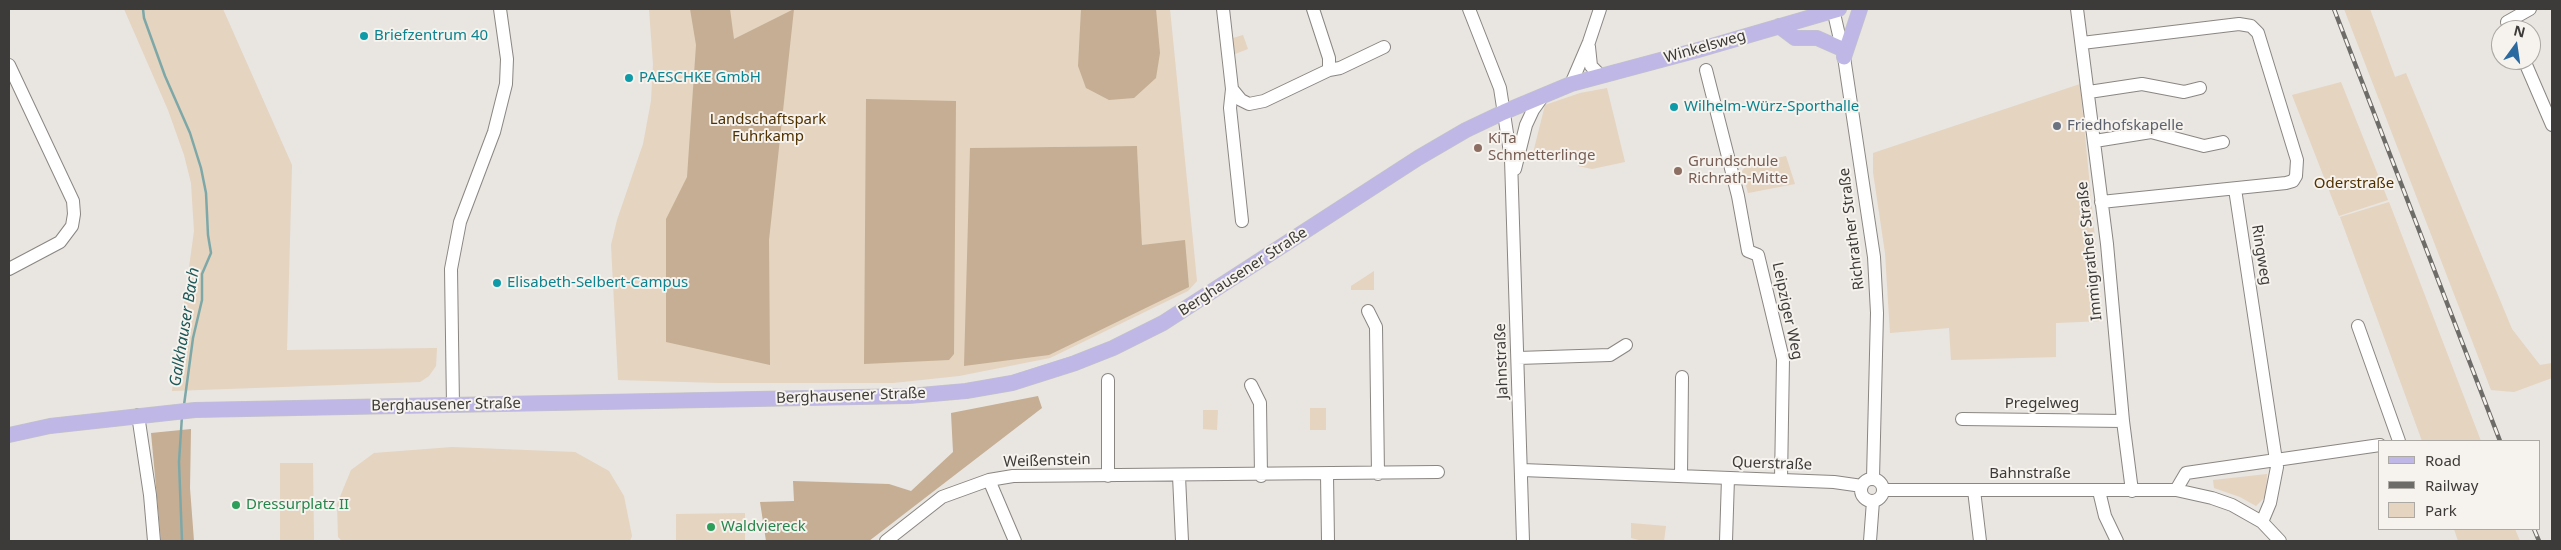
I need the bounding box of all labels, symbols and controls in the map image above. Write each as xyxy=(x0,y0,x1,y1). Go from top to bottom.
north arrow xyxy=(2491,20,2541,70)
text: N xyxy=(2512,20,2527,42)
place label: Briefzentrum 40 xyxy=(374,27,488,45)
street label: Winkelsweg xyxy=(1662,27,1748,67)
marker: Briefzentrum 40 xyxy=(358,30,370,42)
place label: PAESCHKE GmbH xyxy=(639,69,761,87)
marker: PAESCHKE GmbH xyxy=(623,72,635,84)
place label: Wilhelm-Würz-Sporthalle xyxy=(1684,98,1859,116)
marker: Wilhelm-Würz-Sporthalle xyxy=(1668,101,1680,113)
park label: Landschaftspark Fuhrkamp xyxy=(710,111,826,146)
place label: Friedhofskapelle xyxy=(2067,117,2184,135)
marker: Friedhofskapelle xyxy=(2051,120,2063,132)
place label: KiTa Schmetterlinge xyxy=(1488,130,1595,165)
marker: KiTa Schmetterlinge xyxy=(1472,142,1484,154)
place label: Grundschule Richrath-Mitte xyxy=(1688,153,1788,188)
marker: Grundschule Richrath-Mitte xyxy=(1672,165,1684,177)
street label: Richrather Straße xyxy=(1836,167,1868,291)
park label: Oderstraße xyxy=(2314,175,2394,193)
street label: Immigrather Straße xyxy=(2074,181,2106,321)
street label: Ringweg xyxy=(2247,223,2275,287)
street label: Berghausener Straße xyxy=(1175,224,1311,320)
street label: Leipziger Weg xyxy=(1768,261,1806,361)
water label: Galkhauser Bach xyxy=(166,266,204,388)
place label: Elisabeth-Selbert-Campus xyxy=(507,274,688,292)
marker: Elisabeth-Selbert-Campus xyxy=(491,277,503,289)
street label: Jahnstraße xyxy=(1492,323,1512,399)
street label: Berghausener Straße xyxy=(776,384,926,408)
street label: Berghausener Straße xyxy=(371,395,521,415)
street label: Pregelweg xyxy=(2005,395,2079,413)
legend xyxy=(2378,440,2541,530)
street label: Weißenstein xyxy=(1003,450,1091,472)
text: Road xyxy=(2425,450,2461,470)
street label: Querstraße xyxy=(1731,454,1813,474)
street label: Bahnstraße xyxy=(1989,465,2071,483)
text: Railway xyxy=(2425,475,2478,495)
place label: Dressurplatz II xyxy=(246,496,349,514)
marker: Dressurplatz II xyxy=(230,499,242,511)
text: Park xyxy=(2425,500,2457,520)
place label: Waldviereck xyxy=(721,518,806,536)
marker: Waldviereck xyxy=(705,521,717,533)

